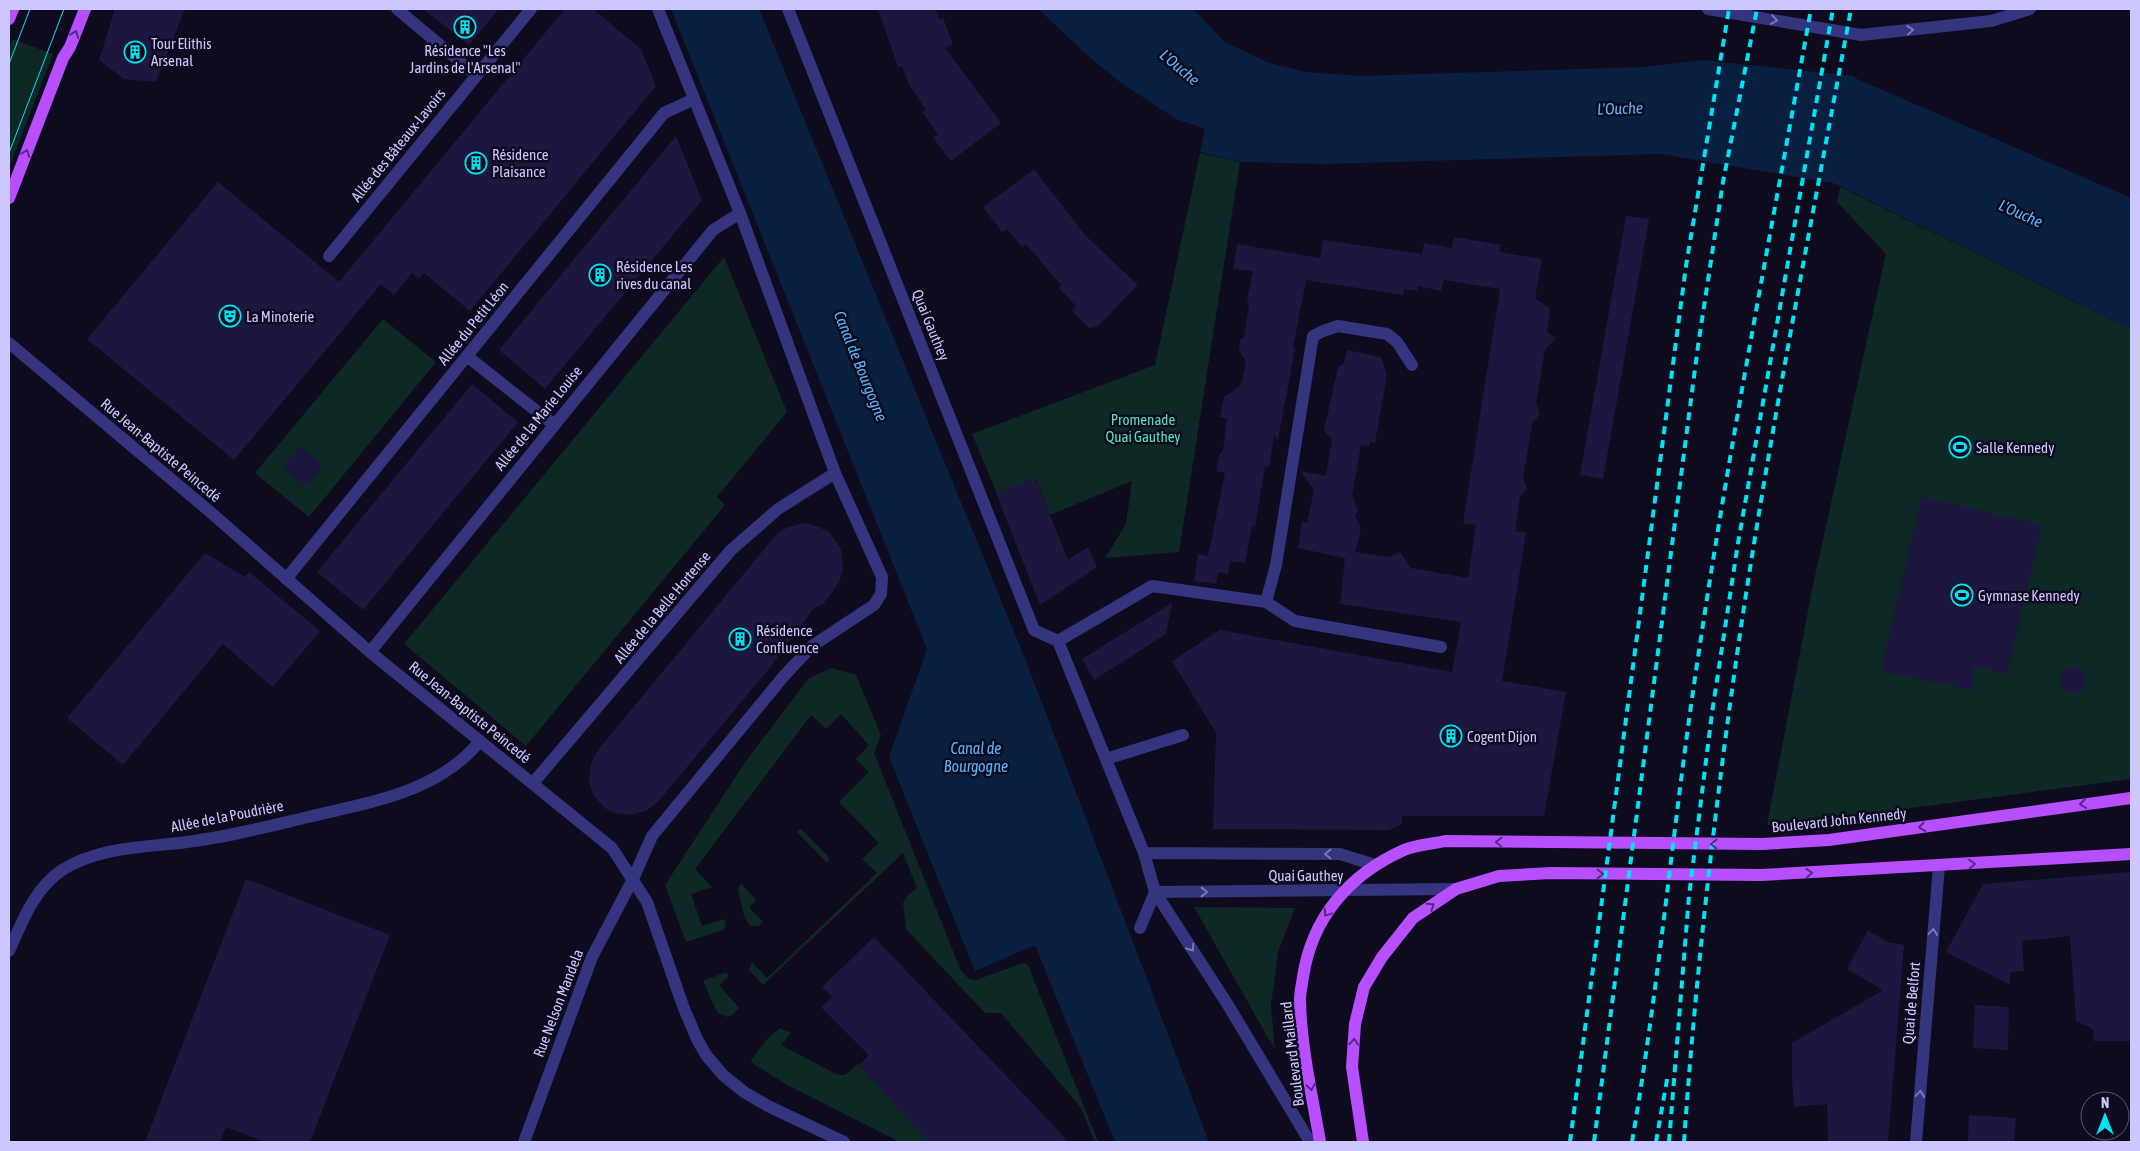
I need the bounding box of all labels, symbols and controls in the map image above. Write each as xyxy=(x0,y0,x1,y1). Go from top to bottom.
building icon: Résidence "Les Jardins de l'Arsenal" xyxy=(453,15,477,39)
one-way arrow xyxy=(1769,15,1778,25)
one-way arrow xyxy=(1906,25,1914,36)
one-way arrow xyxy=(69,30,79,39)
place label: Tour Elithis Arsenal xyxy=(151,35,212,69)
building icon: Tour Elithis Arsenal xyxy=(123,40,147,64)
place label: Résidence "Les Jardins de l'Arsenal" xyxy=(410,42,521,76)
water label: L'Ouche xyxy=(1157,45,1203,89)
street label: Allée des Bâteaux-Lavoirs xyxy=(347,85,449,205)
water label: L'Ouche xyxy=(1597,98,1643,118)
place label: Résidence Plaisance xyxy=(492,146,549,180)
one-way arrow xyxy=(20,149,30,157)
building icon: Résidence Plaisance xyxy=(464,151,488,175)
water label: L'Ouche xyxy=(1996,195,2046,231)
place label: Résidence Les rives du canal xyxy=(616,258,693,292)
building icon: Résidence Les rives du canal xyxy=(588,263,612,287)
street label: Allée du Petit Léon xyxy=(434,278,512,368)
street label: Quai Gauthey xyxy=(909,287,953,363)
theatre icon: La Minoterie xyxy=(218,304,242,328)
place label: La Minoterie xyxy=(246,308,315,325)
water label: Canal de Bourgogne xyxy=(830,308,891,424)
street label: Allée de la Marie Louise xyxy=(491,362,585,474)
street label: Rue Jean-Baptiste Peincedé xyxy=(98,395,225,505)
park label: Promenade Quai Gauthey xyxy=(1105,411,1181,445)
sports icon: Salle Kennedy xyxy=(1948,435,1972,459)
place label: Salle Kennedy xyxy=(1976,439,2054,456)
street label: Allée de la Belle Hortense xyxy=(610,547,714,666)
sports icon: Gymnase Kennedy xyxy=(1950,583,1974,607)
place label: Gymnase Kennedy xyxy=(1978,587,2080,604)
place label: Résidence Confluence xyxy=(756,622,819,656)
building icon: Résidence Confluence xyxy=(728,627,752,651)
street label: Rue Jean-Baptiste Peincedé xyxy=(406,658,534,766)
building icon: Cogent Dijon xyxy=(1439,724,1463,748)
place label: Cogent Dijon xyxy=(1467,728,1537,745)
water label: Canal de Bourgogne xyxy=(944,739,1008,776)
street label: Allée de la Poudrière xyxy=(169,797,285,835)
one-way arrow xyxy=(2079,798,2087,809)
street label: Boulevard John Kennedy xyxy=(1771,804,1907,836)
one-way arrow xyxy=(1918,821,1926,832)
one-way arrow xyxy=(1495,836,1503,847)
one-way arrow xyxy=(1710,839,1718,849)
one-way arrow xyxy=(1323,849,1331,859)
one-way arrow xyxy=(1968,858,1976,869)
street label: Quai Gauthey xyxy=(1268,867,1344,884)
one-way arrow xyxy=(1806,867,1814,878)
one-way arrow xyxy=(1596,869,1604,879)
one-way arrow xyxy=(1200,887,1208,897)
one-way arrow xyxy=(1425,902,1434,912)
one-way arrow xyxy=(1324,907,1333,917)
one-way arrow xyxy=(1928,927,1939,935)
one-way arrow xyxy=(1185,942,1195,951)
street label: Rue Nelson Mandela xyxy=(530,947,586,1059)
street label: Quai de Belfort xyxy=(1899,961,1923,1045)
street label: Boulevard Maillard xyxy=(1277,1001,1307,1107)
one-way arrow xyxy=(1348,1038,1359,1046)
one-way arrow xyxy=(1305,1083,1315,1091)
one-way arrow xyxy=(1914,1089,1925,1097)
north arrow xyxy=(2080,1091,2130,1141)
text: N xyxy=(2101,1095,2109,1111)

